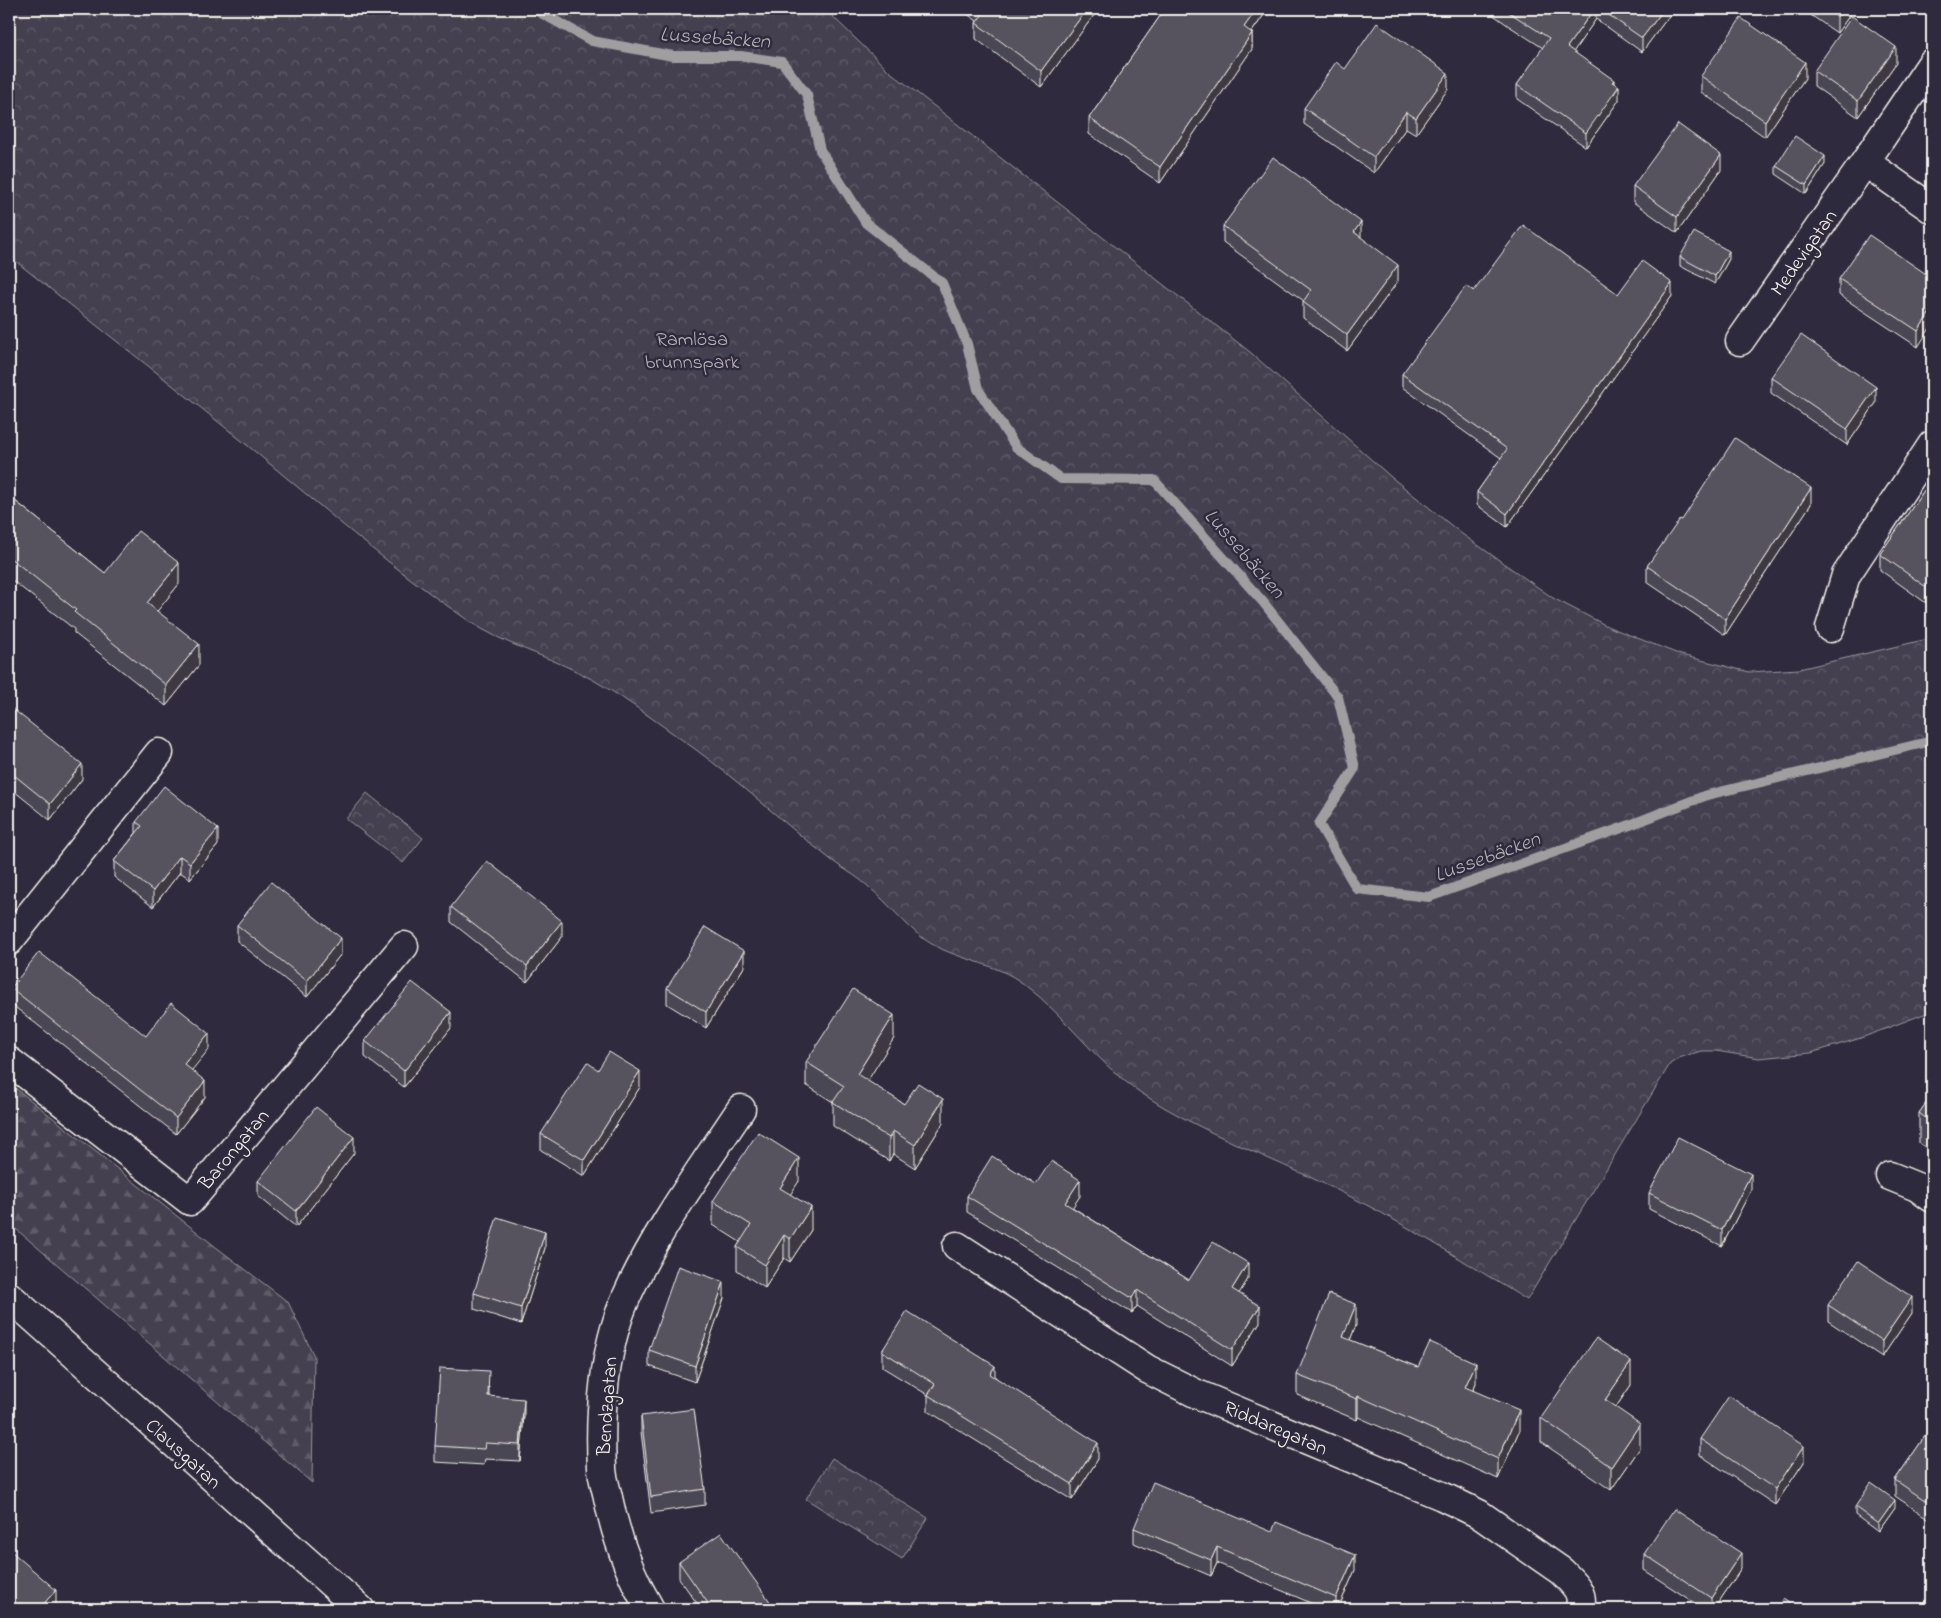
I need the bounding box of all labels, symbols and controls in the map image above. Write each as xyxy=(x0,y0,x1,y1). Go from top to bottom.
water label: Lussebäcken xyxy=(659,20,772,58)
street label: Medevigatan xyxy=(1765,204,1846,303)
park label: Ramlösa brunnspark xyxy=(645,326,740,378)
water label: Lussebäcken xyxy=(1196,503,1291,606)
water label: Lussebäcken xyxy=(1431,825,1545,891)
street label: Barongatan xyxy=(192,1104,278,1199)
street label: Bendzgatan xyxy=(591,1356,627,1458)
street label: Riddaregatan xyxy=(1218,1394,1332,1465)
street label: Clausgatan xyxy=(137,1413,227,1498)

